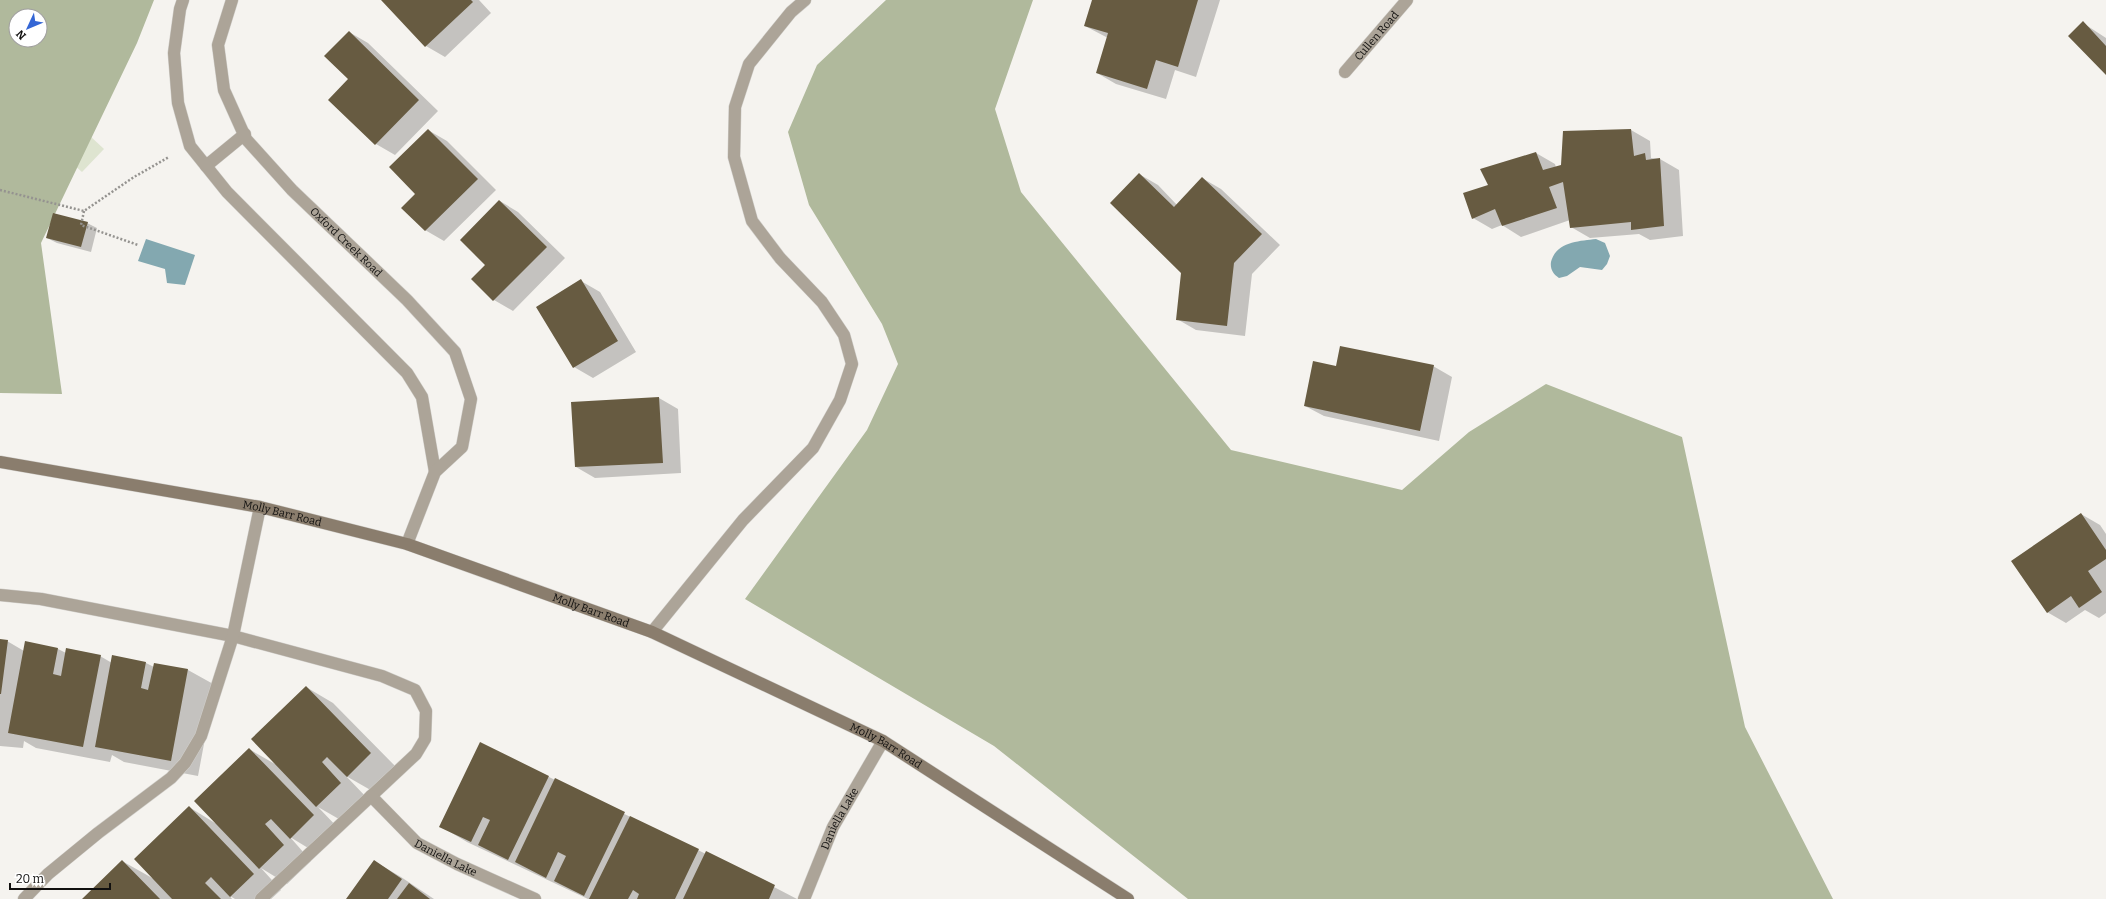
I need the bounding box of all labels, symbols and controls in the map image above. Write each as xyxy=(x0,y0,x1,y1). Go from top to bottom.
north arrow xyxy=(8,8,48,48)
street label: Cullen Road xyxy=(1351,8,1401,63)
text: N xyxy=(13,27,29,42)
street label: Oxford Creek Road xyxy=(307,204,385,280)
street label: Molly Barr Road xyxy=(242,498,324,529)
street label: Molly Barr Road xyxy=(551,590,632,630)
street label: Molly Barr Road xyxy=(848,720,925,771)
street label: Daniella Lake xyxy=(818,785,861,851)
street label: Daniella Lake xyxy=(412,836,479,879)
scale bar xyxy=(10,865,110,891)
text: 20 m xyxy=(16,872,45,886)

